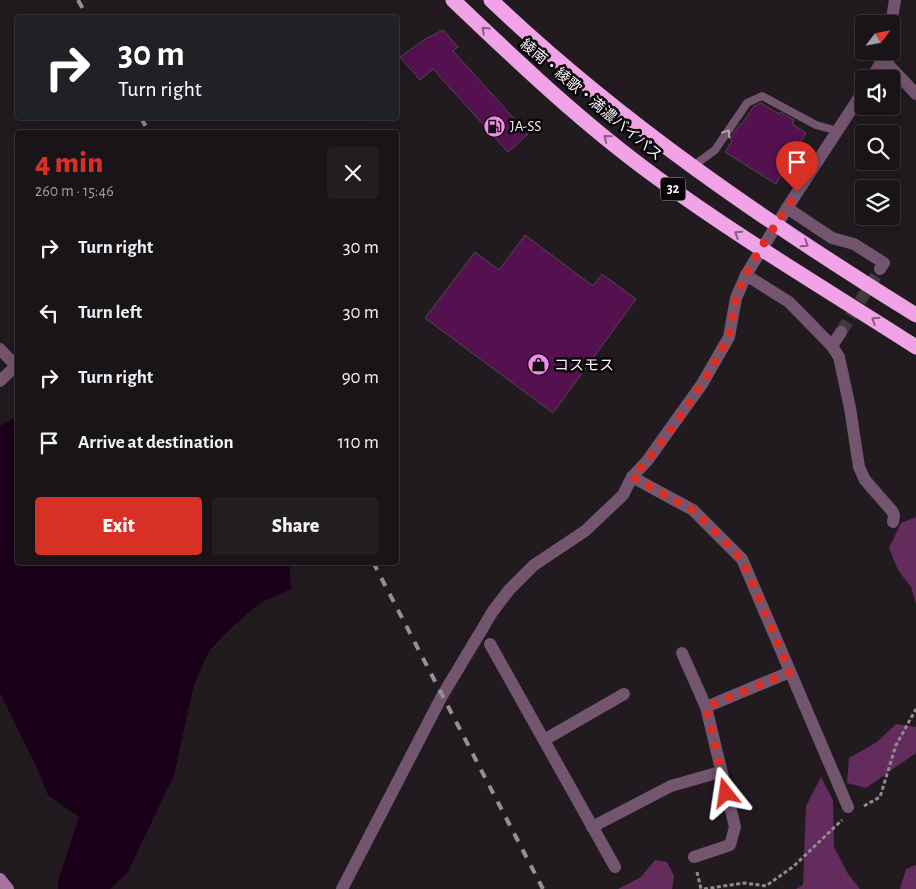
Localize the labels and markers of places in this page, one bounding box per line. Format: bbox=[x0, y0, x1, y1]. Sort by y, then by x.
fuel station icon: JA-SS bbox=[482, 114, 506, 138]
place label: JA-SS bbox=[510, 119, 541, 134]
pin bbox=[776, 141, 818, 192]
shop icon: コスモス bbox=[526, 353, 550, 377]
place label: コスモス bbox=[554, 358, 614, 373]

